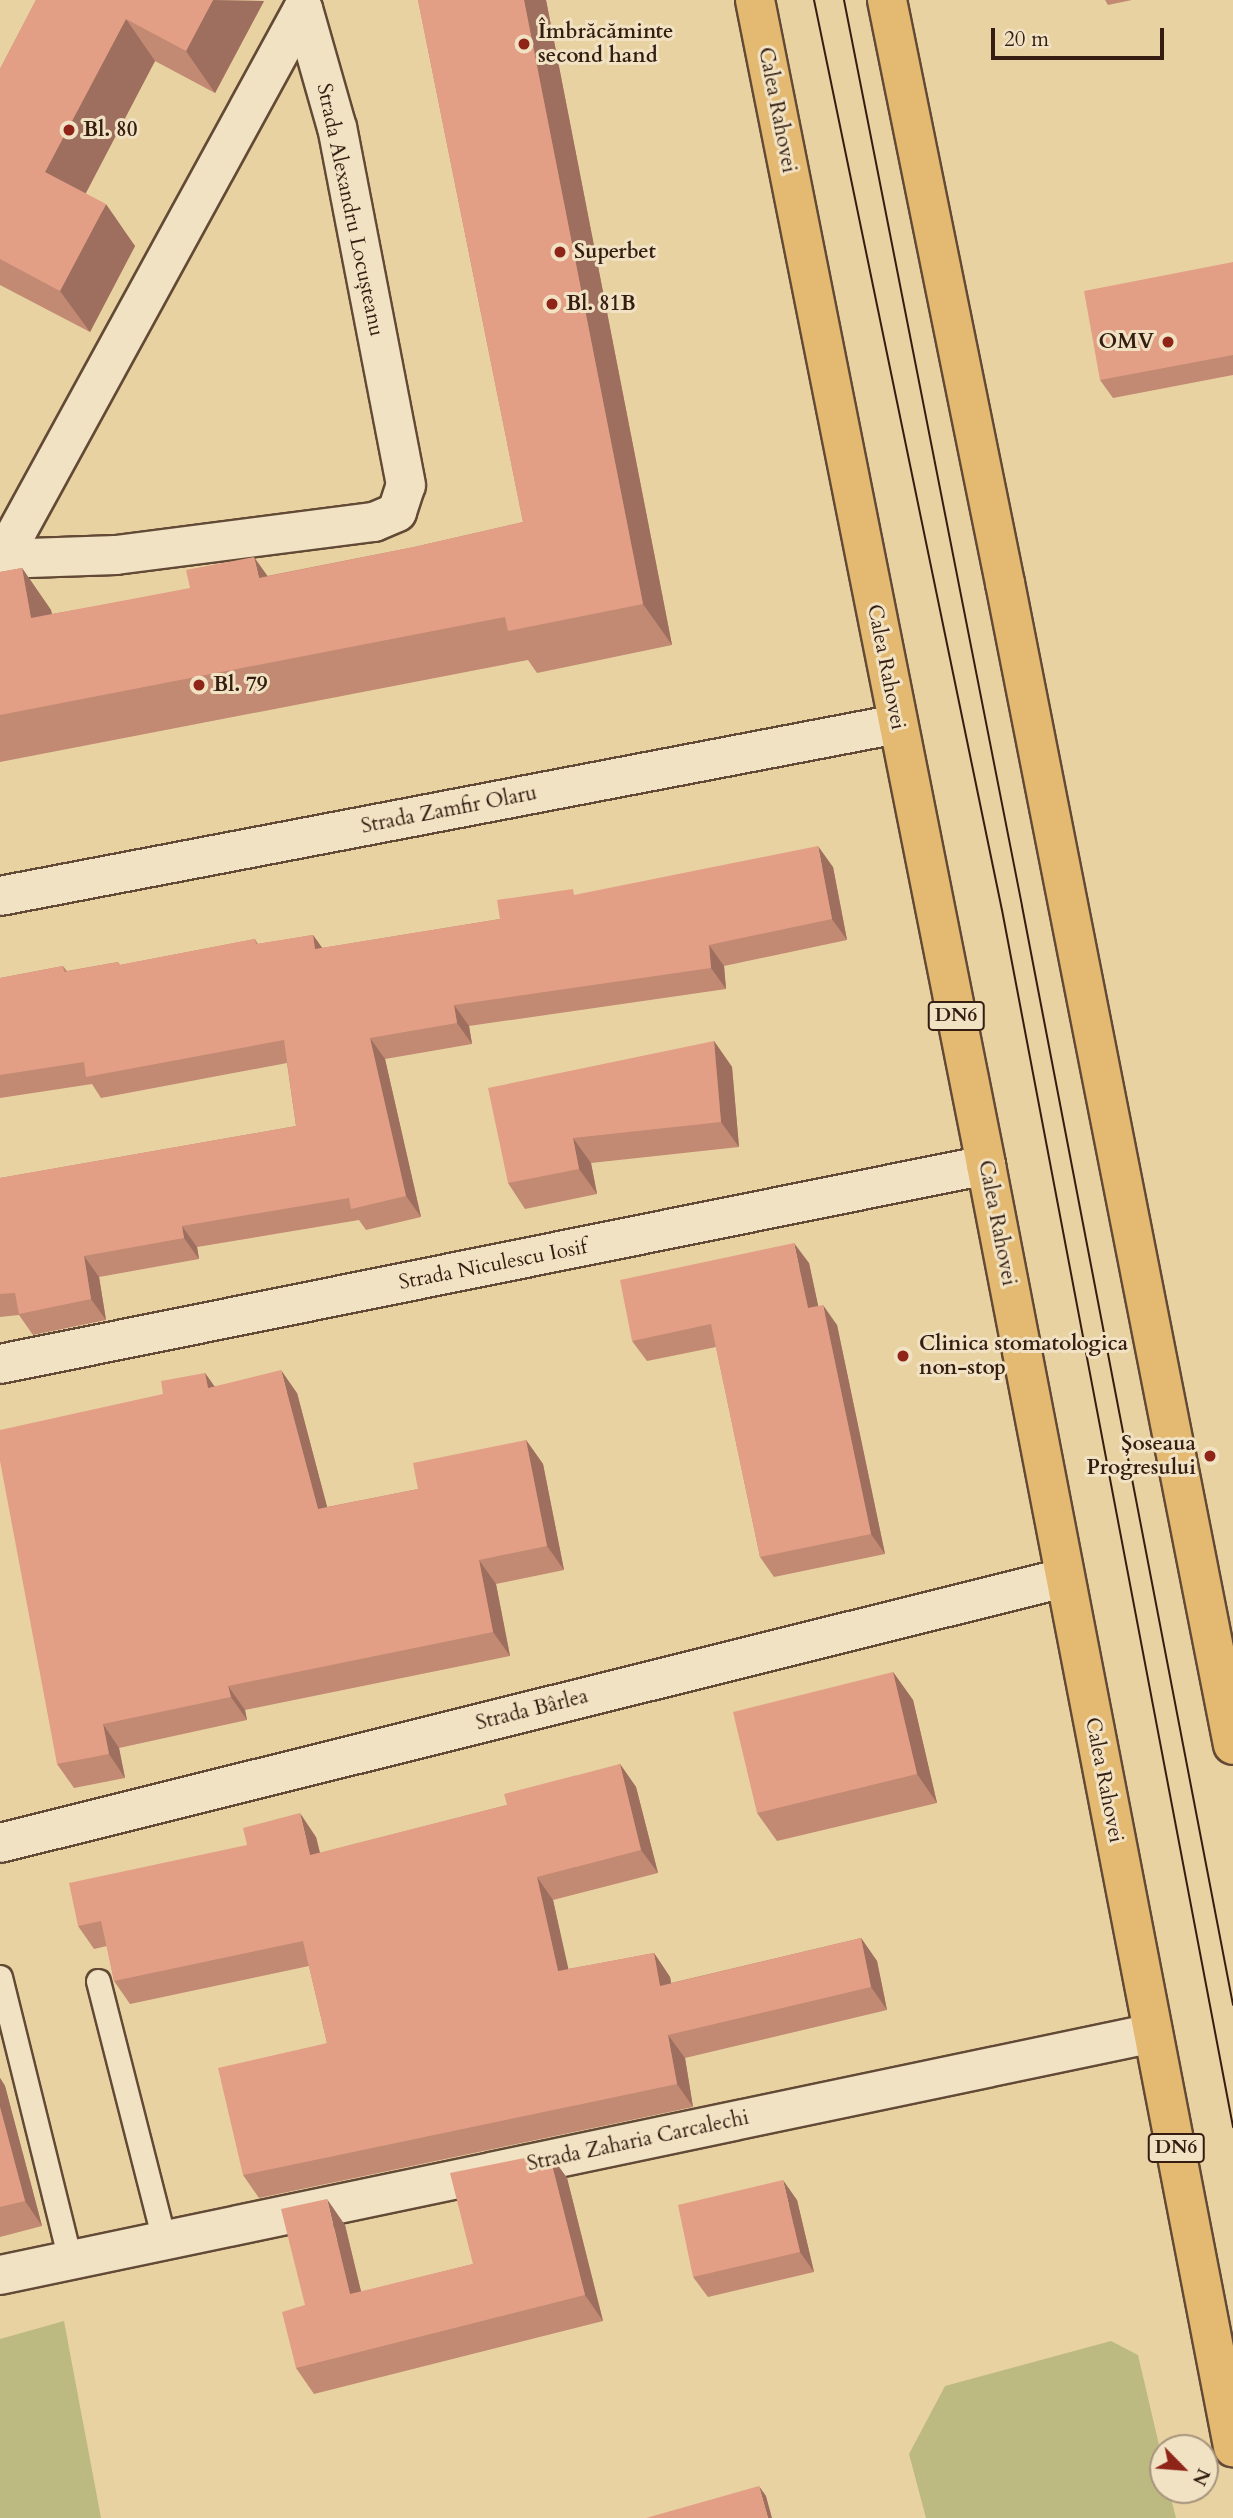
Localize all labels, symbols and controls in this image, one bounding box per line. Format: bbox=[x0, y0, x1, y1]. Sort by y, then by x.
scale bar bbox=[995, 14, 1168, 58]
place label: Îmbrăcăminte second hand bbox=[538, 19, 673, 69]
text: 20 m bbox=[1004, 25, 1049, 54]
marker: Îmbrăcăminte second hand bbox=[516, 36, 532, 52]
street label: Calea Rahovei bbox=[752, 45, 802, 175]
street label: Strada Alexandru Locușteanu bbox=[311, 81, 389, 339]
place label: Bl. 80 bbox=[83, 117, 138, 143]
marker: Bl. 80 bbox=[61, 122, 77, 138]
place label: Superbet bbox=[574, 239, 656, 265]
marker: Superbet bbox=[552, 244, 568, 260]
place label: Bl. 81B bbox=[566, 291, 636, 317]
marker: Bl. 81B bbox=[544, 296, 560, 312]
place label: OMV bbox=[1099, 329, 1154, 355]
marker: OMV bbox=[1160, 334, 1176, 350]
street label: Calea Rahovei bbox=[861, 602, 911, 732]
place label: Bl. 79 bbox=[213, 672, 268, 698]
marker: Bl. 79 bbox=[191, 677, 207, 693]
street label: Strada Zamfir Olaru bbox=[359, 781, 539, 839]
road number: DN6 bbox=[926, 1000, 986, 1032]
street label: Calea Rahovei bbox=[972, 1158, 1022, 1288]
street label: Strada Niculescu Iosif bbox=[397, 1234, 589, 1296]
place label: Clinica stomatologica non-stop bbox=[919, 1331, 1128, 1381]
marker: Clinica stomatologica non-stop bbox=[893, 1346, 913, 1366]
place label: Șoseaua Progresului bbox=[1086, 1431, 1196, 1481]
marker: Șoseaua Progresului bbox=[1202, 1448, 1218, 1464]
street label: Strada Bârlea bbox=[473, 1684, 591, 1736]
street label: Calea Rahovei bbox=[1079, 1715, 1129, 1845]
street label: Strada Zaharia Carcalechi bbox=[525, 2105, 751, 2177]
road number: DN6 bbox=[1146, 2132, 1206, 2164]
north arrow bbox=[1149, 2434, 1219, 2504]
text: N bbox=[1186, 2464, 1216, 2490]

